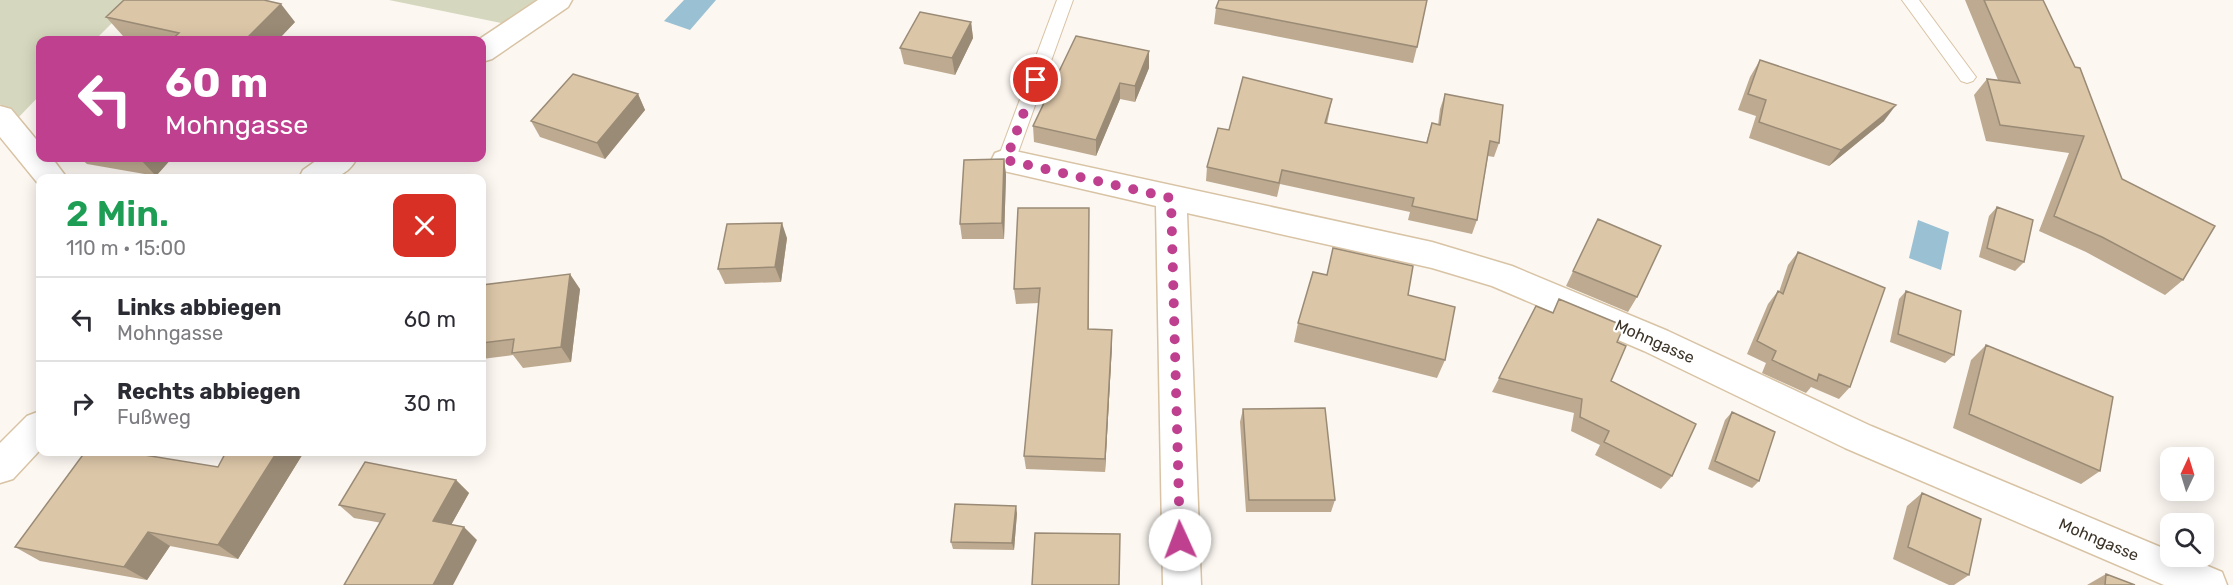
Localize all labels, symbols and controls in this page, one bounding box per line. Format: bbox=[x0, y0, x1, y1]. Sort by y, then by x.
pin bbox=[1010, 54, 1061, 105]
text: 60 m bbox=[165, 58, 268, 108]
icon: left bbox=[66, 60, 144, 138]
icon: arrive bbox=[1019, 63, 1052, 96]
text: Mohngasse bbox=[165, 109, 308, 141]
text: 2 Min. bbox=[66, 192, 169, 235]
button: close bbox=[393, 194, 456, 257]
text: 110 m · 15:00 bbox=[66, 236, 186, 260]
text: Links abbiegen bbox=[117, 294, 281, 321]
icon: left bbox=[66, 303, 99, 336]
text: 60 m bbox=[404, 306, 456, 333]
street label: Mohngasse bbox=[1612, 315, 1698, 367]
text: Mohngasse bbox=[117, 321, 223, 345]
text: Rechts abbiegen bbox=[117, 378, 301, 405]
icon: right bbox=[66, 387, 99, 420]
text: 30 m bbox=[404, 390, 456, 417]
text: Fußweg bbox=[117, 405, 191, 429]
north arrow bbox=[2160, 447, 2214, 501]
map controls bbox=[2160, 447, 2214, 567]
position arrow bbox=[1148, 508, 1212, 572]
button: search bbox=[2160, 513, 2214, 567]
street label: Mohngasse bbox=[2056, 514, 2142, 565]

